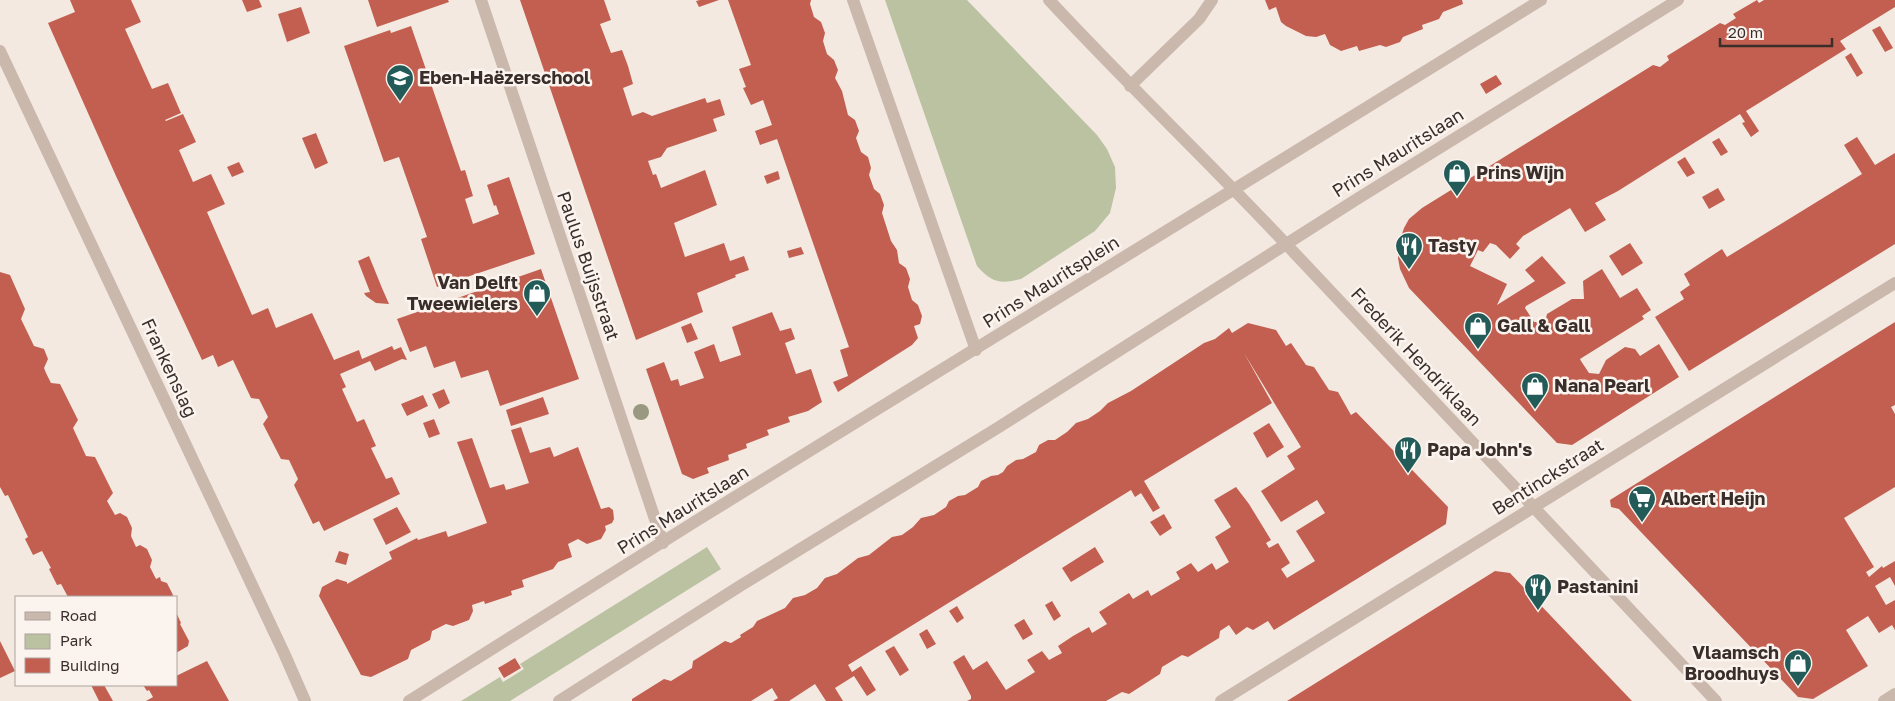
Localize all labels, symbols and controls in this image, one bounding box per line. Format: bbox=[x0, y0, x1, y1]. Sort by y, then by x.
scale bar bbox=[1720, 15, 1832, 47]
text: 20 m bbox=[1728, 23, 1763, 41]
school or university icon: Eben-Haëzerschool bbox=[385, 63, 415, 102]
place label: Eben-Haëzerschool bbox=[419, 66, 590, 88]
street label: Prins Mauritslaan bbox=[1328, 103, 1467, 202]
shop icon: Prins Wijn bbox=[1442, 158, 1472, 197]
place label: Prins Wijn bbox=[1476, 161, 1564, 183]
street label: Paulus Buijsstraat bbox=[553, 188, 625, 343]
street label: Prins Mauritsplein bbox=[978, 230, 1123, 332]
restaurant icon: Tasty bbox=[1394, 231, 1424, 270]
place label: Tasty bbox=[1428, 234, 1477, 256]
place label: Van Delft Tweewielers bbox=[407, 271, 518, 314]
shop icon: Van Delft Tweewielers bbox=[522, 278, 552, 317]
street label: Frederik Hendriklaan bbox=[1347, 282, 1487, 430]
shop icon: Gall & Gall bbox=[1463, 311, 1493, 350]
place label: Gall & Gall bbox=[1497, 314, 1590, 336]
street label: Frankenslag bbox=[137, 315, 202, 421]
shop icon: Nana Pearl bbox=[1520, 371, 1550, 410]
place label: Nana Pearl bbox=[1554, 374, 1650, 396]
street label: Bentinckstraat bbox=[1488, 433, 1607, 519]
restaurant icon: Papa John's bbox=[1393, 435, 1423, 474]
place label: Papa John's bbox=[1427, 438, 1532, 460]
street label: Prins Mauritslaan bbox=[613, 460, 752, 559]
supermarket icon: Albert Heijn bbox=[1627, 484, 1657, 523]
place label: Albert Heijn bbox=[1661, 487, 1766, 509]
restaurant icon: Pastanini bbox=[1523, 572, 1553, 611]
place label: Pastanini bbox=[1557, 575, 1639, 597]
legend bbox=[15, 596, 178, 686]
text: Road bbox=[60, 606, 97, 624]
text: Park bbox=[60, 631, 93, 649]
place label: Vlaamsch Broodhuys bbox=[1685, 641, 1779, 684]
shop icon: Vlaamsch Broodhuys bbox=[1783, 648, 1813, 687]
text: Building bbox=[60, 656, 120, 674]

